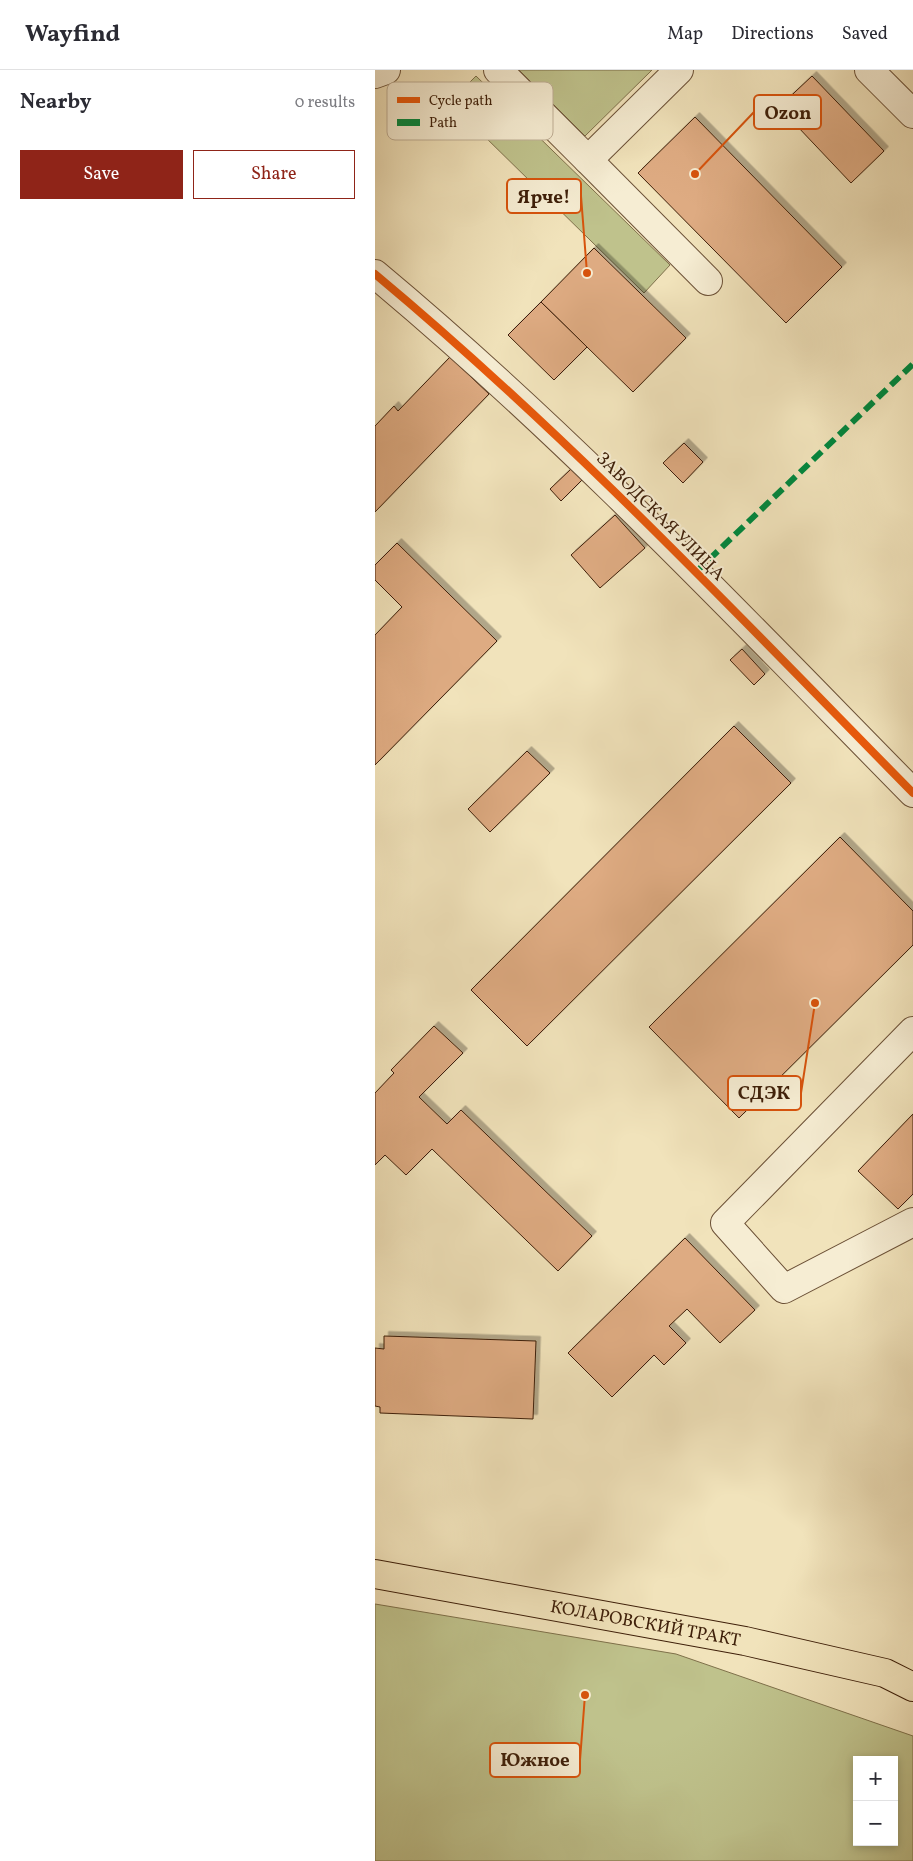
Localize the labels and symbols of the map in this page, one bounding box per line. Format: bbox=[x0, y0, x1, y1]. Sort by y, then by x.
legend bbox=[387, 82, 553, 140]
text: Cycle path bbox=[429, 92, 493, 111]
callout: Ozon bbox=[754, 95, 821, 129]
text: Ozon bbox=[764, 101, 812, 127]
text: Path bbox=[429, 114, 457, 133]
callout: Ярче! bbox=[507, 179, 581, 213]
text: Ярче! bbox=[517, 185, 571, 211]
street label: ЗАВОДСКАЯ УЛИЦА bbox=[590, 447, 730, 587]
callout: СДЭК bbox=[728, 1076, 801, 1110]
text: СДЭК bbox=[738, 1081, 790, 1107]
street label: КОЛАРОВСКИЙ ТРАКТ bbox=[548, 1595, 743, 1654]
callout: Южное bbox=[490, 1743, 580, 1777]
text: Южное bbox=[500, 1748, 570, 1774]

